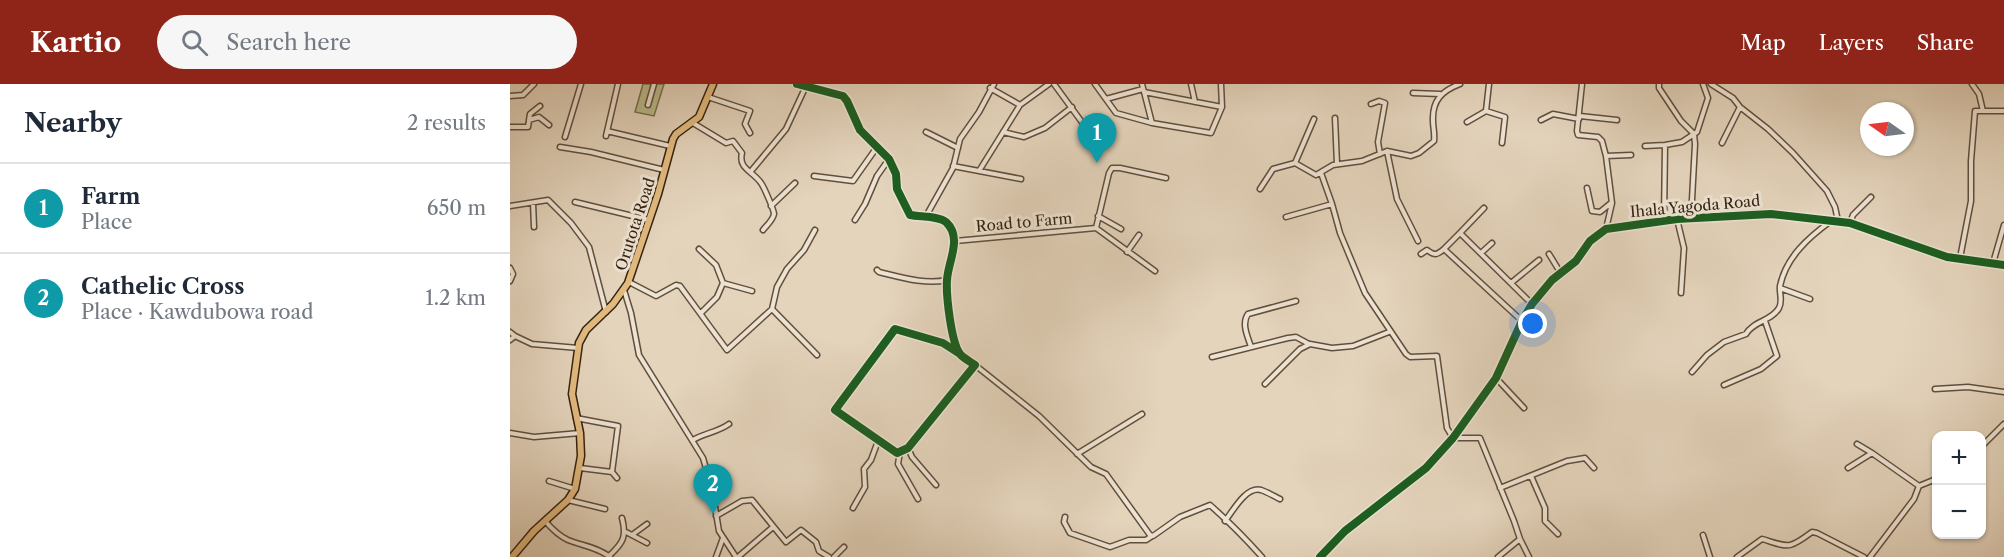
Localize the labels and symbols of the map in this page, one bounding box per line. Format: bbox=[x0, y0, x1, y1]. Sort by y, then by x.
north arrow bbox=[1860, 102, 1914, 156]
pin: 1 bbox=[1078, 113, 1116, 163]
street label: Orutota Road bbox=[611, 175, 659, 273]
street label: Ihala Yagoda Road bbox=[1629, 191, 1761, 221]
street label: Road to Farm bbox=[975, 208, 1073, 236]
your location bbox=[1518, 309, 1547, 338]
pin: 2 bbox=[694, 464, 732, 514]

